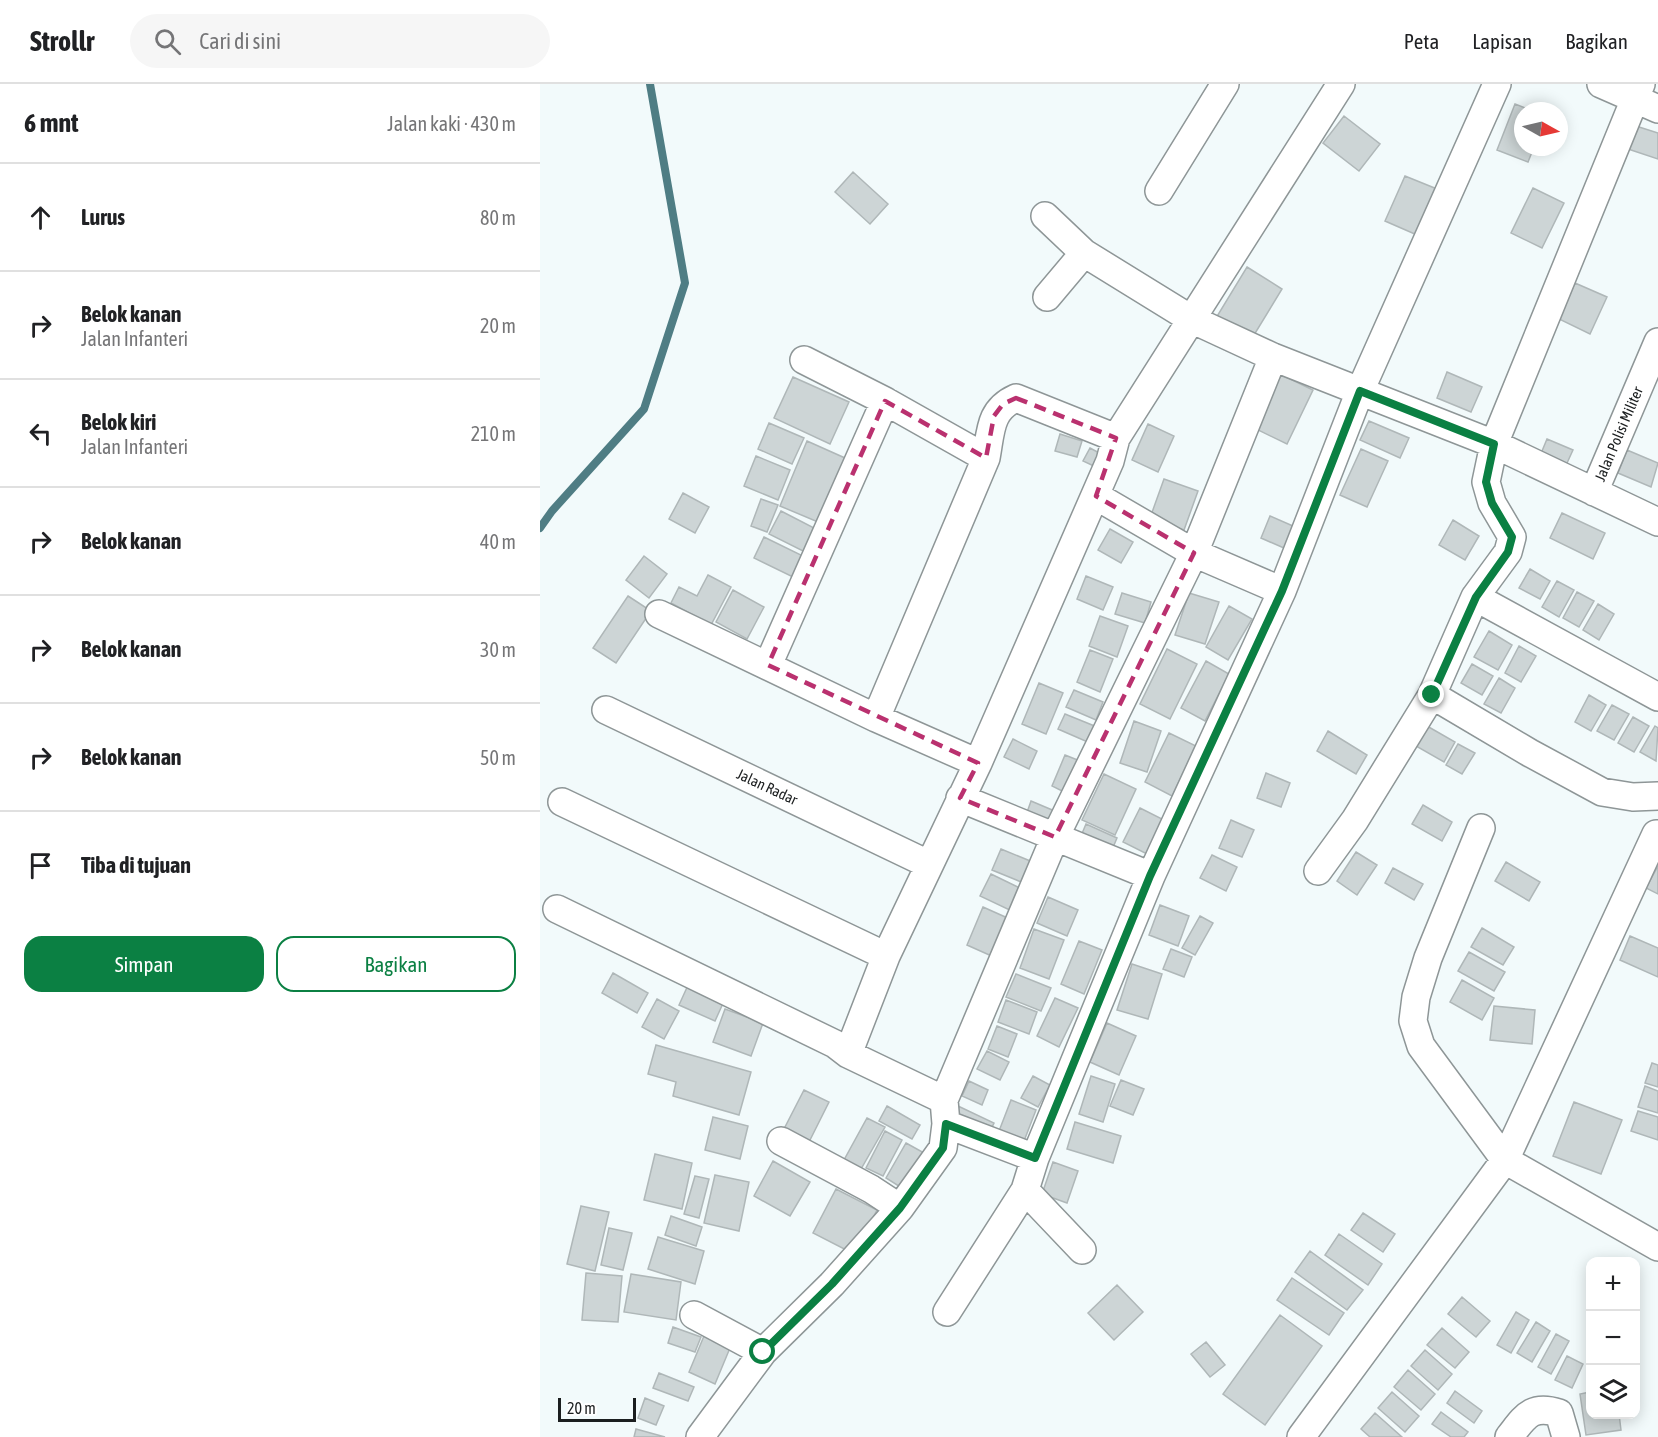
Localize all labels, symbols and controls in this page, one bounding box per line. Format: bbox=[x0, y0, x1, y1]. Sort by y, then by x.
search box bbox=[130, 14, 550, 68]
text: Strollr bbox=[30, 25, 94, 57]
icon: search bbox=[151, 25, 184, 58]
text: Cari di sini bbox=[199, 28, 281, 54]
text: Peta bbox=[1404, 29, 1439, 53]
text: Lapisan bbox=[1472, 29, 1532, 53]
text: Bagikan bbox=[1565, 29, 1628, 53]
north arrow bbox=[1514, 102, 1568, 156]
text: 6 mnt bbox=[24, 108, 79, 138]
text: Jalan kaki · 430 m bbox=[387, 112, 516, 135]
icon: ahead bbox=[24, 201, 57, 234]
text: Lurus bbox=[81, 204, 125, 230]
text: 80 m bbox=[480, 206, 516, 229]
text: Belok kanan bbox=[81, 301, 182, 327]
icon: right bbox=[24, 309, 57, 342]
text: 20 m bbox=[480, 314, 516, 337]
text: Jalan Infanteri bbox=[81, 327, 188, 350]
street label: Jalan Polisi Militer bbox=[1591, 384, 1646, 484]
text: Belok kiri bbox=[81, 409, 156, 435]
icon: left bbox=[24, 417, 57, 450]
text: 210 m bbox=[471, 422, 516, 445]
text: Jalan Infanteri bbox=[81, 435, 188, 458]
icon: right bbox=[24, 525, 57, 558]
text: Belok kanan bbox=[81, 528, 182, 554]
text: 40 m bbox=[480, 530, 516, 553]
icon: right bbox=[24, 633, 57, 666]
text: Belok kanan bbox=[81, 636, 182, 662]
text: 30 m bbox=[480, 638, 516, 661]
route end bbox=[1418, 681, 1444, 707]
icon: right bbox=[24, 741, 57, 774]
text: Belok kanan bbox=[81, 744, 182, 770]
text: 50 m bbox=[480, 746, 516, 769]
street label: Jalan Radar bbox=[734, 765, 801, 808]
icon: arrive bbox=[24, 849, 57, 882]
text: Tiba di tujuan bbox=[81, 852, 191, 878]
button: Simpan bbox=[24, 936, 264, 992]
button: Bagikan bbox=[276, 936, 516, 992]
map controls bbox=[1586, 1257, 1640, 1419]
button: + bbox=[1586, 1257, 1640, 1311]
button: − bbox=[1586, 1311, 1640, 1365]
route start bbox=[749, 1338, 775, 1364]
button: layers bbox=[1586, 1365, 1640, 1419]
scale bar bbox=[558, 1395, 636, 1422]
text: 20 m bbox=[567, 1399, 596, 1417]

